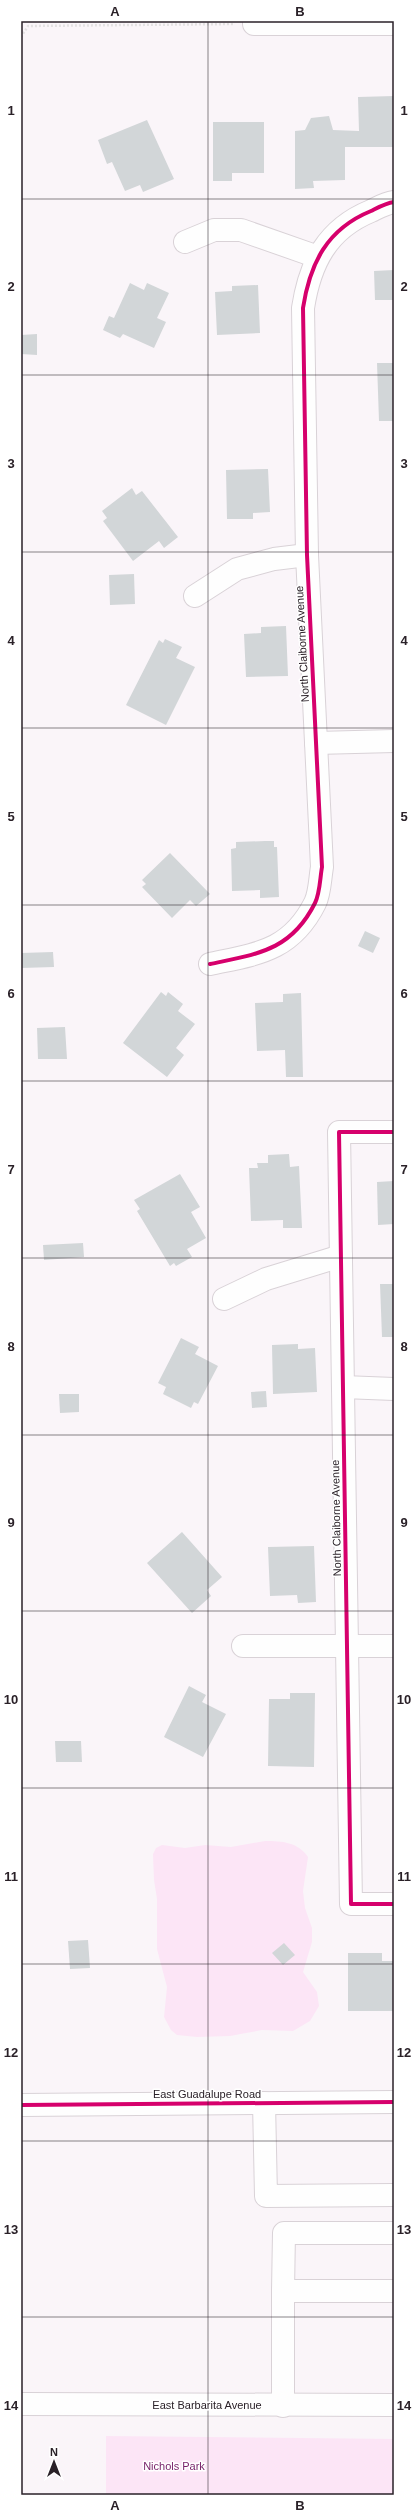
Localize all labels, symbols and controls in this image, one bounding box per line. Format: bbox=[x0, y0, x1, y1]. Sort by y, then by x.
text: A bbox=[110, 4, 120, 19]
text: B bbox=[295, 4, 305, 19]
text: 1 bbox=[7, 103, 15, 118]
text: 1 bbox=[400, 103, 408, 118]
text: 2 bbox=[7, 279, 15, 294]
text: 2 bbox=[400, 279, 408, 294]
text: 3 bbox=[7, 456, 15, 471]
text: 3 bbox=[400, 456, 408, 471]
street label: North Claiborne Avenue bbox=[293, 585, 311, 703]
text: 4 bbox=[7, 633, 15, 648]
text: 4 bbox=[400, 633, 408, 648]
text: 5 bbox=[7, 809, 15, 824]
text: 5 bbox=[400, 809, 408, 824]
text: 6 bbox=[7, 986, 15, 1001]
text: 6 bbox=[400, 986, 408, 1001]
text: 7 bbox=[7, 1162, 15, 1177]
text: 7 bbox=[400, 1162, 408, 1177]
text: 8 bbox=[7, 1339, 15, 1354]
text: 8 bbox=[400, 1339, 408, 1354]
street label: North Claiborne Avenue bbox=[329, 1460, 343, 1576]
text: 9 bbox=[7, 1515, 15, 1530]
text: 9 bbox=[400, 1515, 408, 1530]
text: 10 bbox=[4, 1692, 18, 1707]
text: 10 bbox=[397, 1692, 411, 1707]
text: 11 bbox=[4, 1869, 18, 1884]
text: 11 bbox=[397, 1869, 411, 1884]
text: 12 bbox=[4, 2045, 18, 2060]
text: 12 bbox=[397, 2045, 411, 2060]
street label: East Guadalupe Road bbox=[153, 2088, 261, 2100]
text: 13 bbox=[4, 2222, 18, 2237]
text: 13 bbox=[397, 2222, 411, 2237]
text: 14 bbox=[4, 2398, 19, 2413]
text: 14 bbox=[397, 2398, 412, 2413]
street label: East Barbarita Avenue bbox=[152, 2399, 262, 2411]
north arrow bbox=[34, 2442, 74, 2482]
text: N bbox=[50, 2446, 58, 2458]
park label: Nichols Park bbox=[143, 2460, 205, 2472]
text: A bbox=[110, 2498, 120, 2513]
text: B bbox=[295, 2498, 305, 2513]

